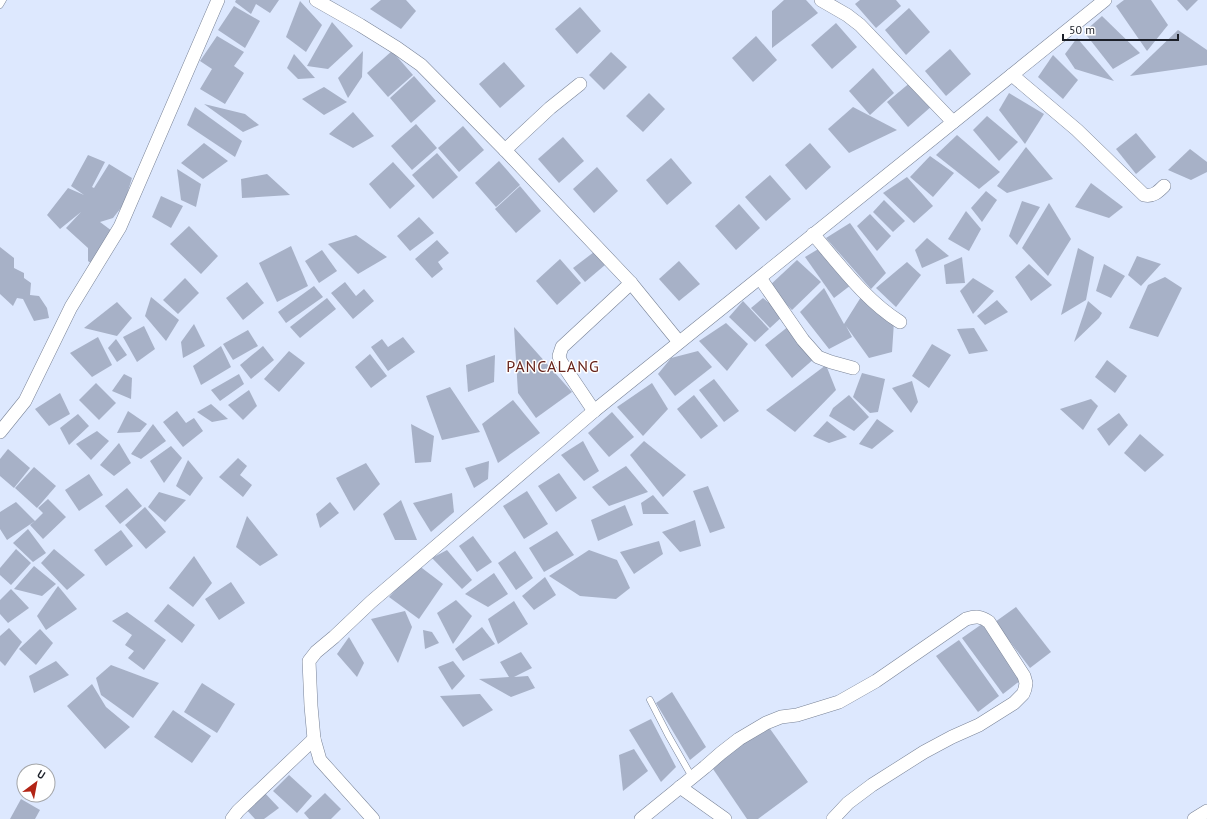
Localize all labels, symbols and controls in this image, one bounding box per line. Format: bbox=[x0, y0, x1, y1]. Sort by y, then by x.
scale bar bbox=[1063, 16, 1178, 42]
text: 50 m bbox=[1069, 22, 1095, 37]
district label: PANCALANG bbox=[506, 356, 600, 376]
north arrow bbox=[16, 763, 56, 803]
text: U bbox=[35, 767, 48, 782]

